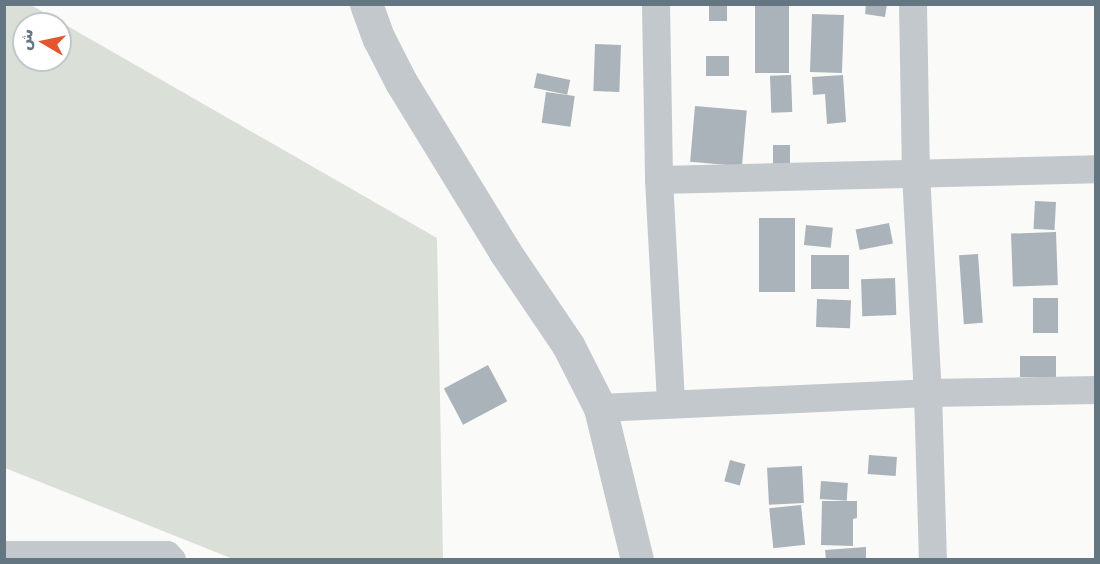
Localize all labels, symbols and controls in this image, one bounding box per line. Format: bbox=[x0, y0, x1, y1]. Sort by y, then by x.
north arrow bbox=[12, 12, 72, 72]
text: ش bbox=[15, 27, 37, 52]

